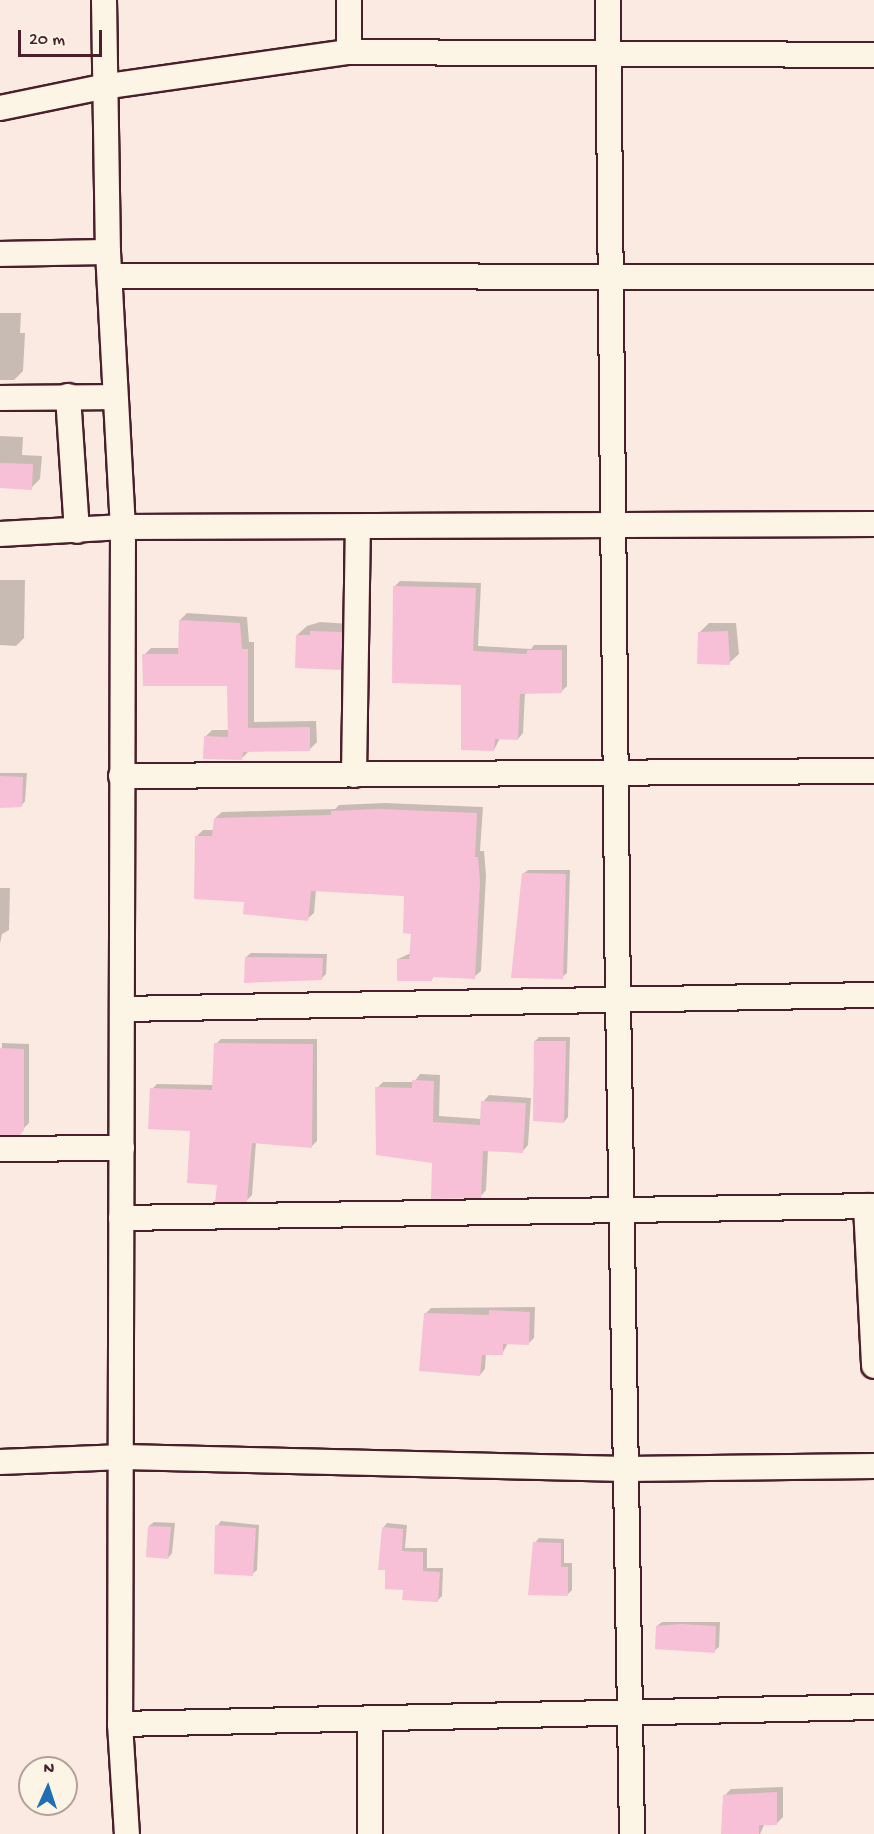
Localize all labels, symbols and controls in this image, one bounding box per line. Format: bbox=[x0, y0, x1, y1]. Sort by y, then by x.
scale bar bbox=[21, 18, 105, 56]
text: 20 m bbox=[29, 30, 65, 51]
north arrow bbox=[18, 1756, 78, 1816]
text: N bbox=[43, 1760, 55, 1779]

